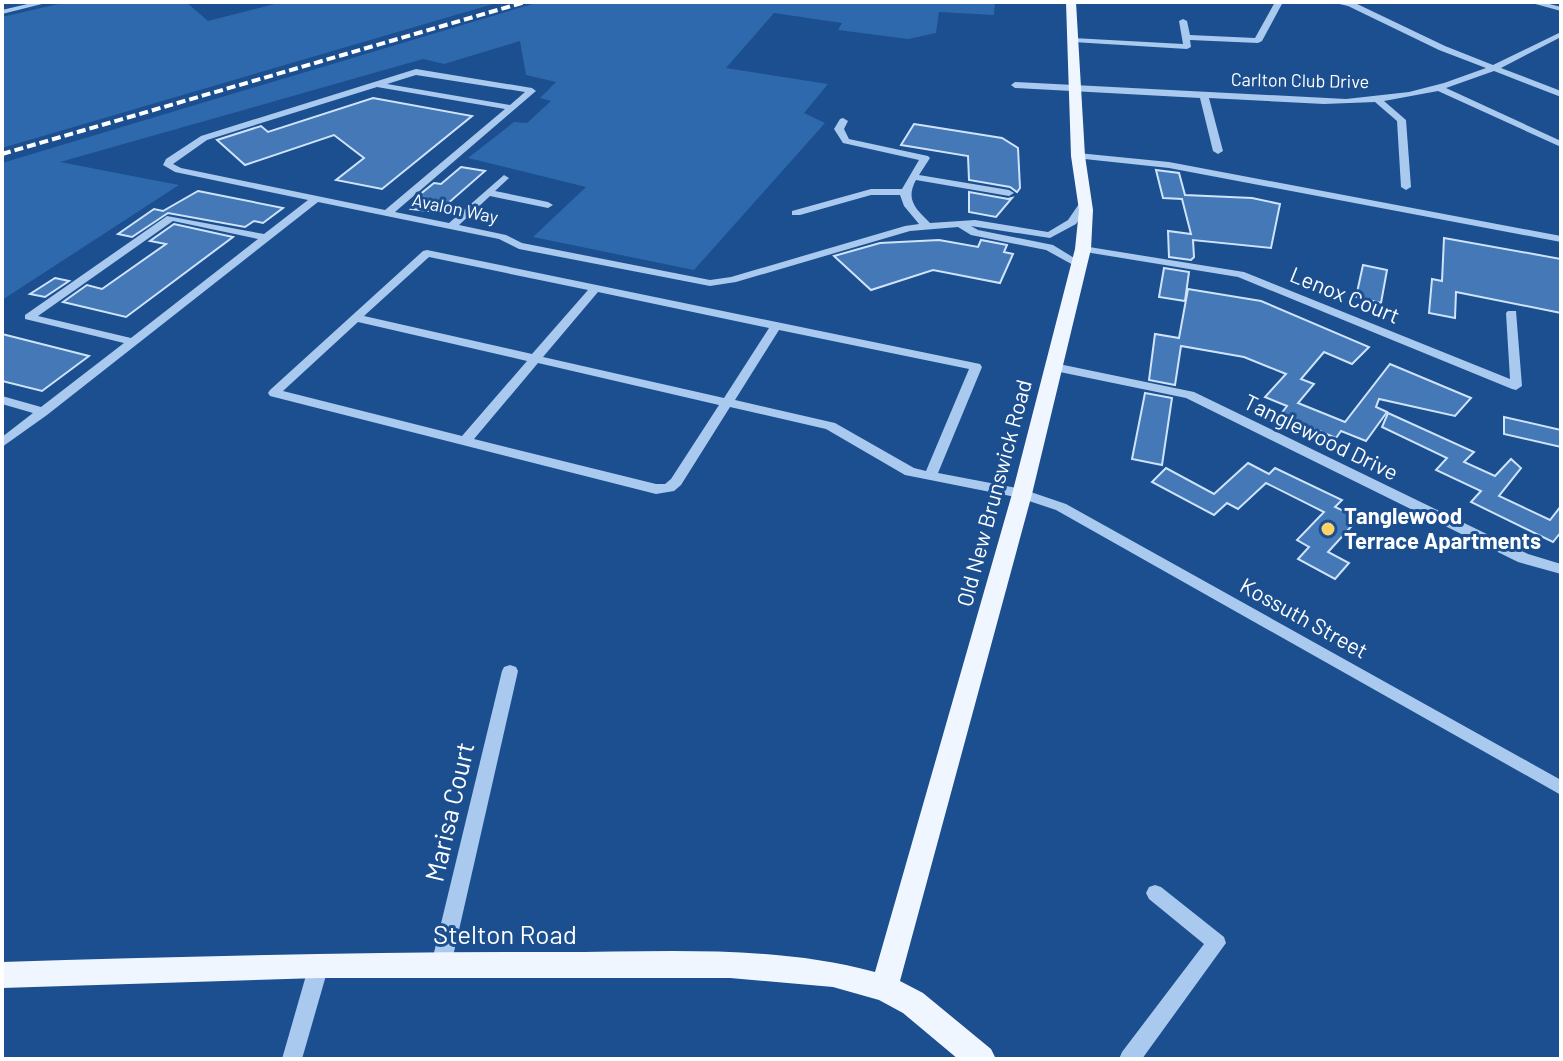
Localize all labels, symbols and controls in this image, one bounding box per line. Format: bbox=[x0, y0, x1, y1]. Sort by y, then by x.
street label: Carlton Club Drive bbox=[1231, 68, 1369, 92]
street label: Avalon Way bbox=[410, 188, 500, 228]
street label: Lenox Court bbox=[1287, 260, 1404, 328]
street label: Old New Brunswick Road bbox=[950, 376, 1036, 609]
street label: Tanglewood Drive bbox=[1240, 387, 1403, 485]
place label: Tanglewood Terrace Apartments bbox=[1344, 502, 1541, 553]
marker: Tanglewood Terrace Apartments bbox=[1319, 520, 1337, 538]
street label: Kossuth Street bbox=[1236, 571, 1373, 663]
street label: Marisa Court bbox=[417, 739, 480, 884]
street label: Stelton Road bbox=[433, 918, 577, 949]

